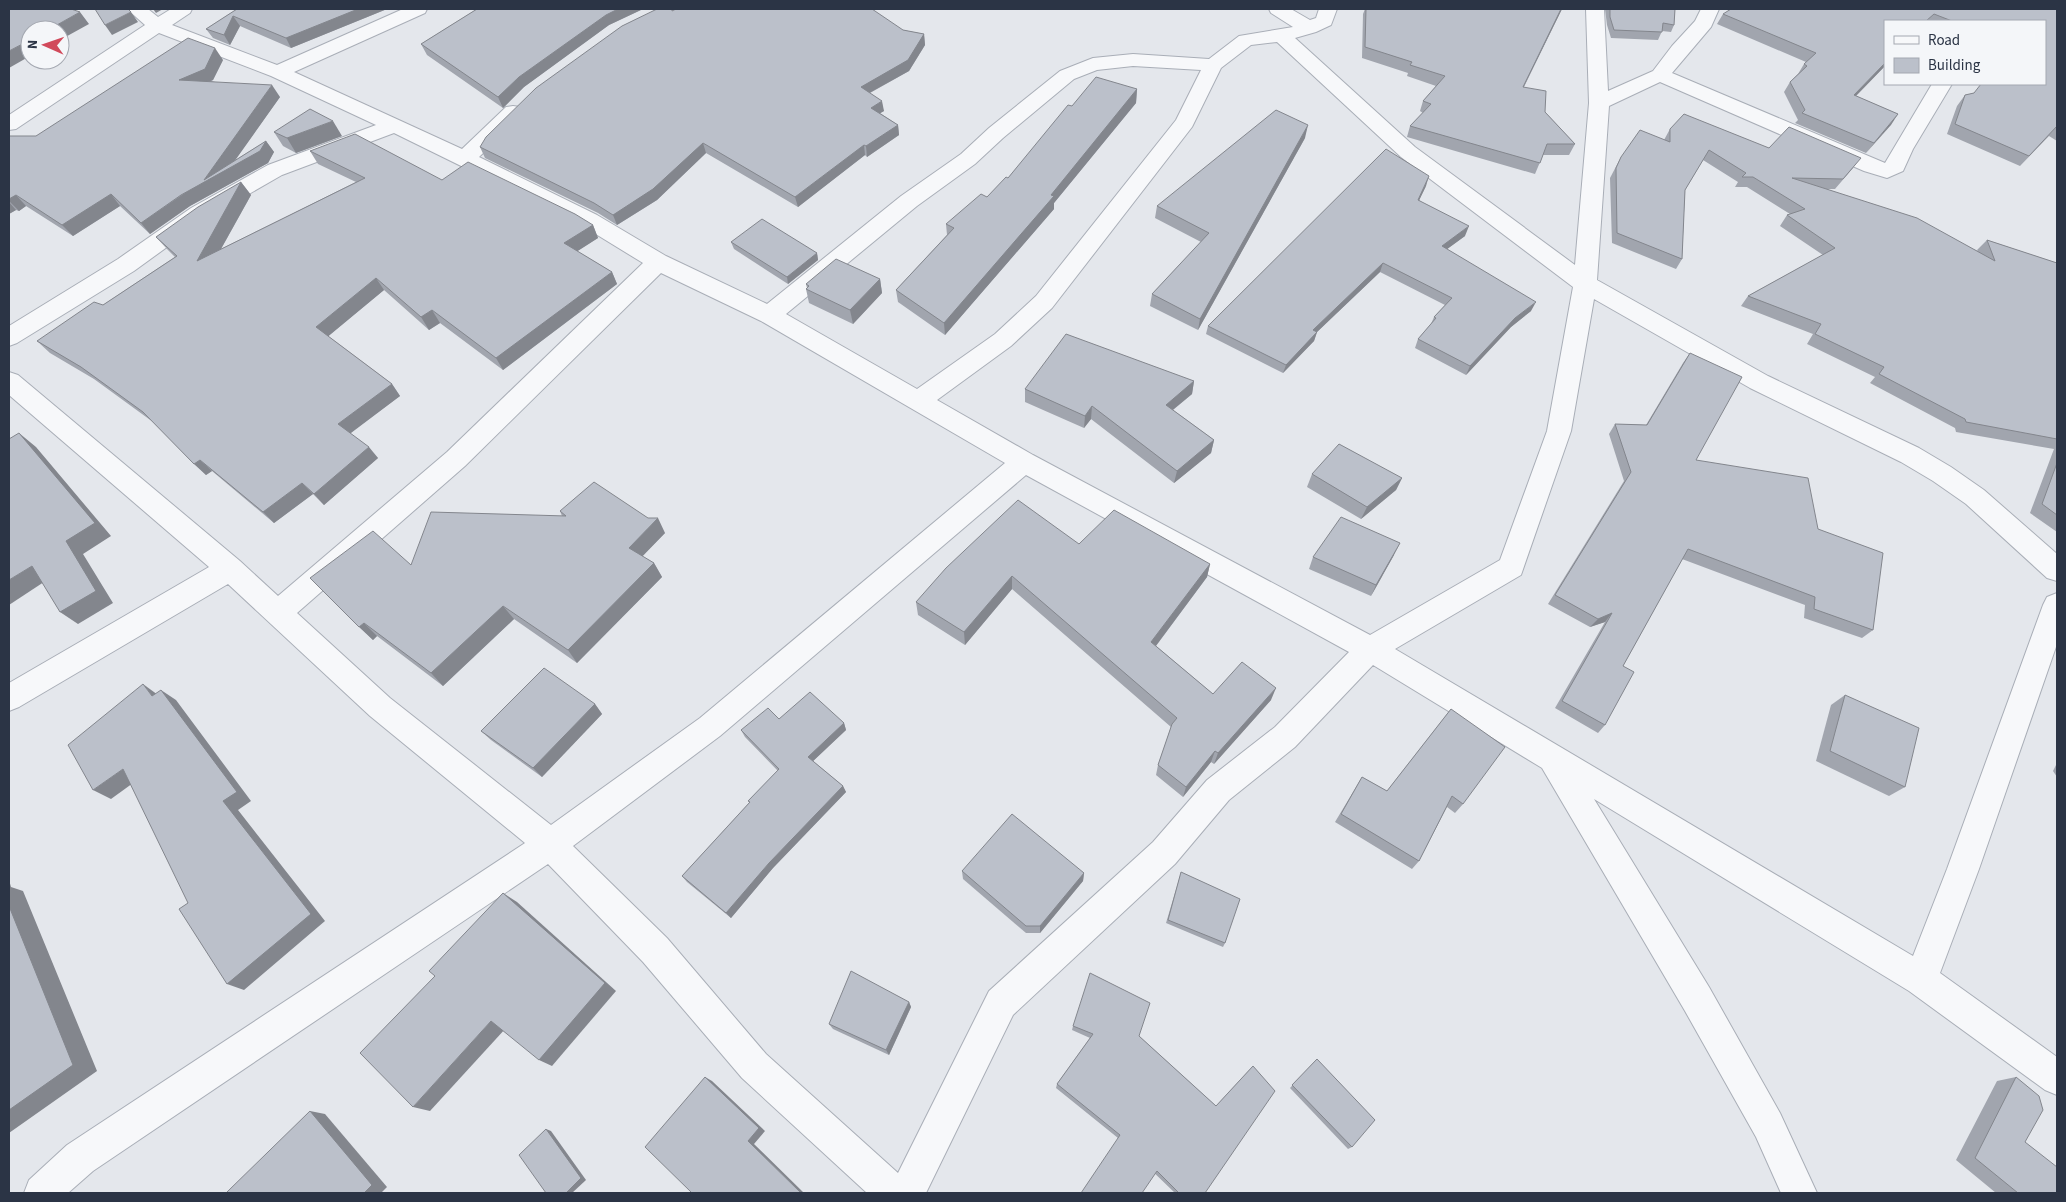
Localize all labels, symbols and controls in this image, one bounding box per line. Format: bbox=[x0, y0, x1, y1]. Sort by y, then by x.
north arrow bbox=[20, 20, 70, 70]
legend bbox=[1884, 20, 2046, 85]
text: Road bbox=[1928, 30, 1960, 51]
text: N bbox=[23, 40, 43, 50]
text: Building bbox=[1928, 55, 1981, 76]

